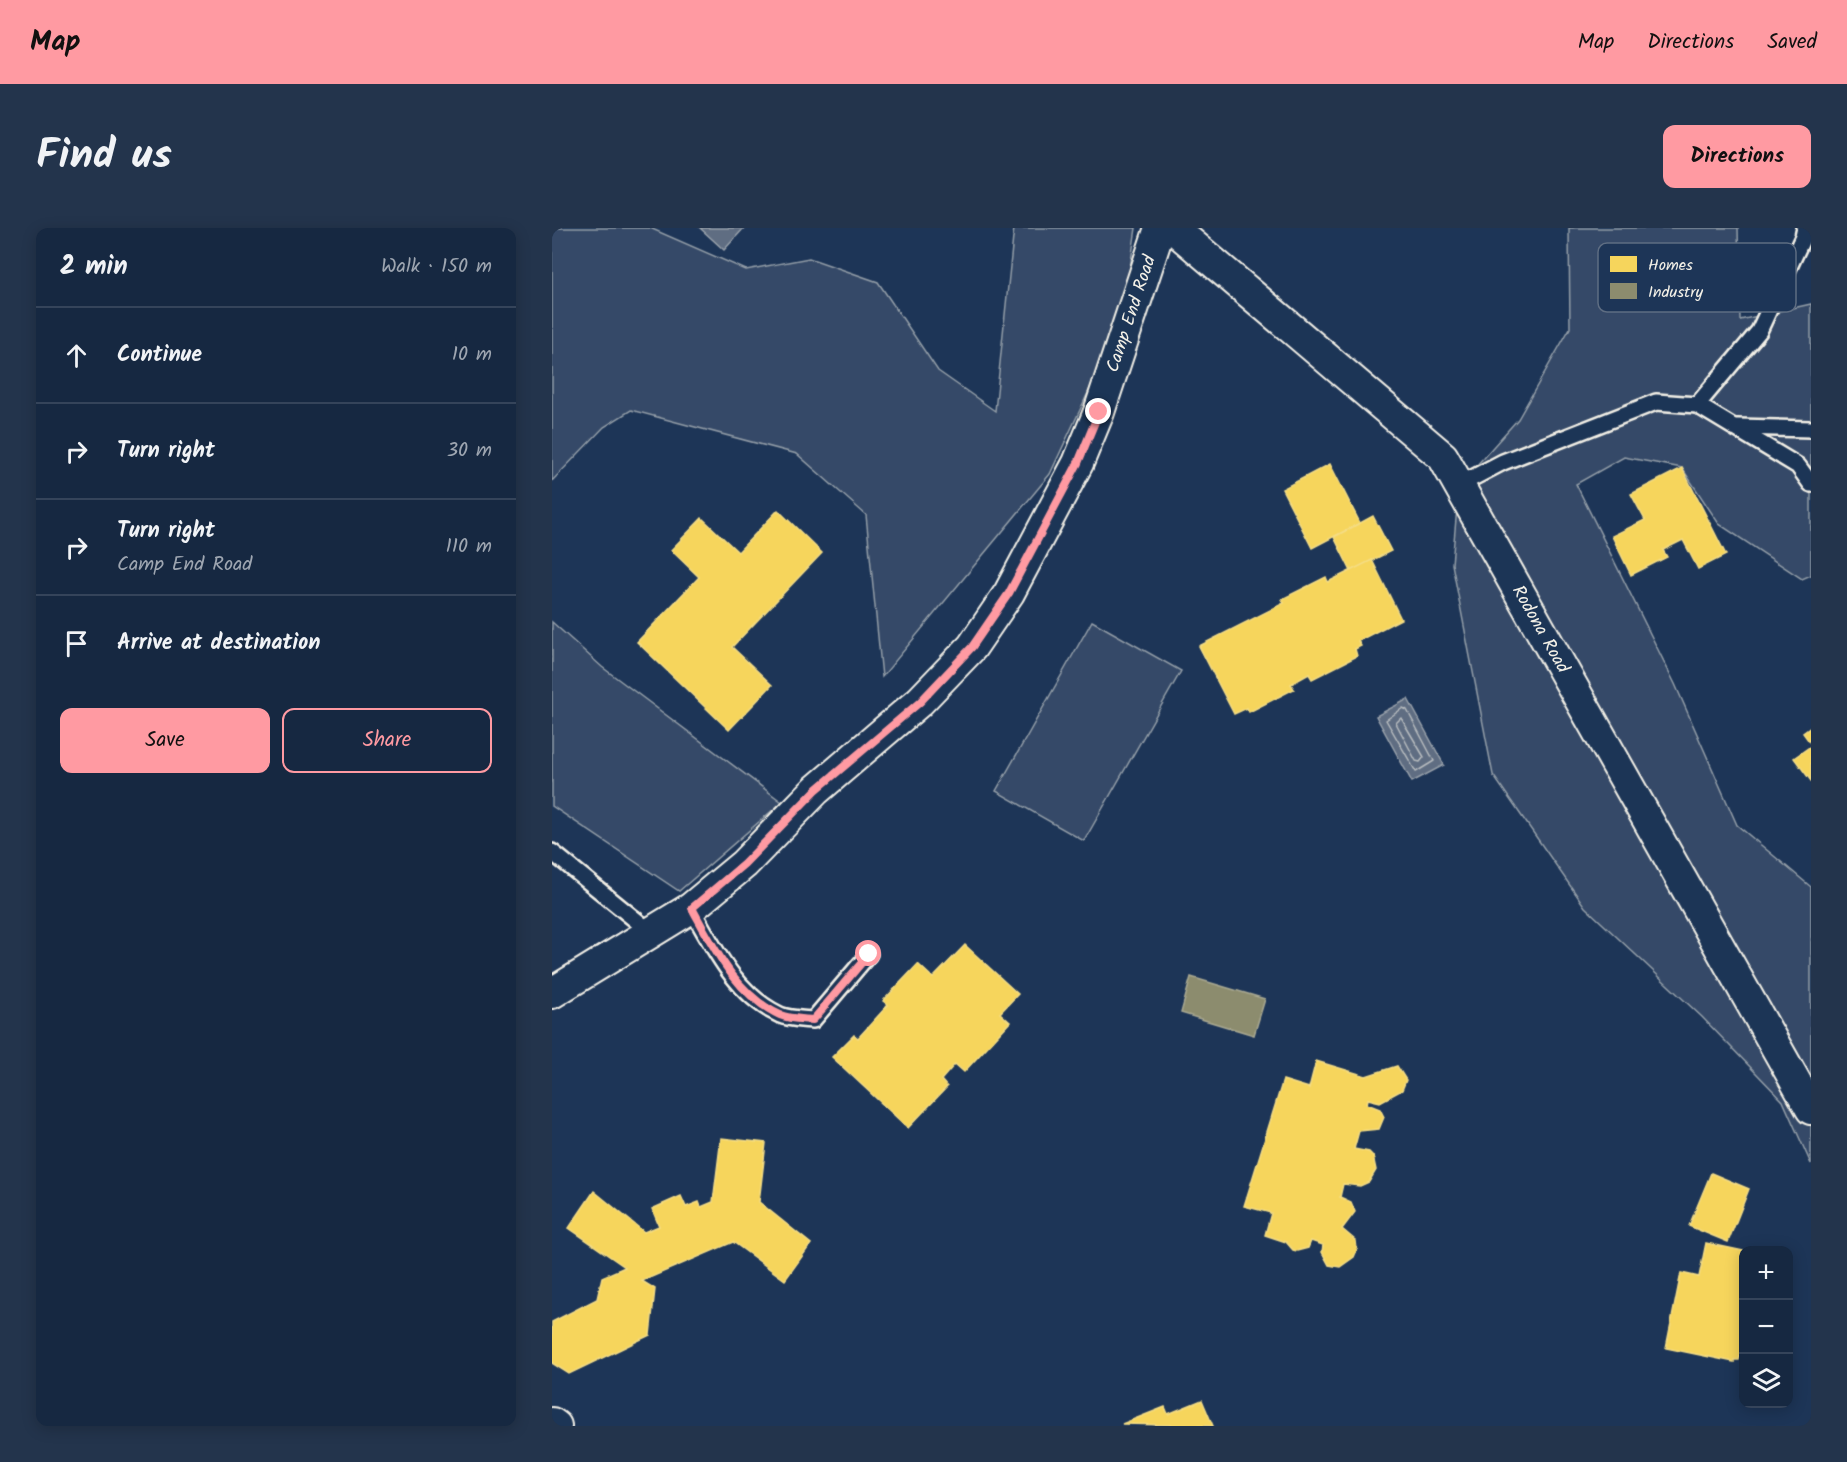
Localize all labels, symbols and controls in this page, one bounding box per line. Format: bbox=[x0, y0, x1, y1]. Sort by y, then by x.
text: Map bbox=[30, 20, 81, 65]
text: Map bbox=[1578, 26, 1614, 59]
text: Directions bbox=[1647, 26, 1734, 59]
text: Saved bbox=[1767, 26, 1817, 59]
text: Find us bbox=[36, 123, 172, 190]
button: Directions bbox=[1663, 125, 1811, 188]
legend bbox=[1598, 243, 1796, 312]
text: 2 min bbox=[60, 246, 128, 288]
text: Walk · 150 m bbox=[381, 251, 492, 283]
street label: Camp End Road bbox=[1099, 251, 1165, 376]
text: Homes bbox=[1648, 253, 1693, 278]
text: Industry bbox=[1648, 280, 1703, 305]
text: Continue bbox=[117, 338, 202, 373]
icon: ahead bbox=[60, 339, 93, 372]
text: 10 m bbox=[452, 339, 492, 371]
route end bbox=[1085, 398, 1111, 424]
text: Turn right bbox=[117, 434, 215, 469]
icon: right bbox=[60, 435, 93, 468]
text: 30 m bbox=[447, 435, 492, 467]
text: Turn right bbox=[117, 514, 215, 549]
icon: right bbox=[60, 531, 93, 564]
text: 110 m bbox=[446, 531, 492, 563]
text: Camp End Road bbox=[117, 549, 252, 581]
street label: Rodona Road bbox=[1504, 580, 1577, 680]
text: Arrive at destination bbox=[117, 626, 320, 661]
icon: arrive bbox=[60, 627, 93, 660]
button: Save bbox=[60, 708, 270, 773]
button: Share bbox=[282, 708, 492, 773]
route start bbox=[855, 940, 881, 966]
map controls bbox=[1739, 1246, 1793, 1408]
button: + bbox=[1739, 1246, 1793, 1300]
button: − bbox=[1739, 1300, 1793, 1354]
button: layers bbox=[1739, 1354, 1793, 1408]

